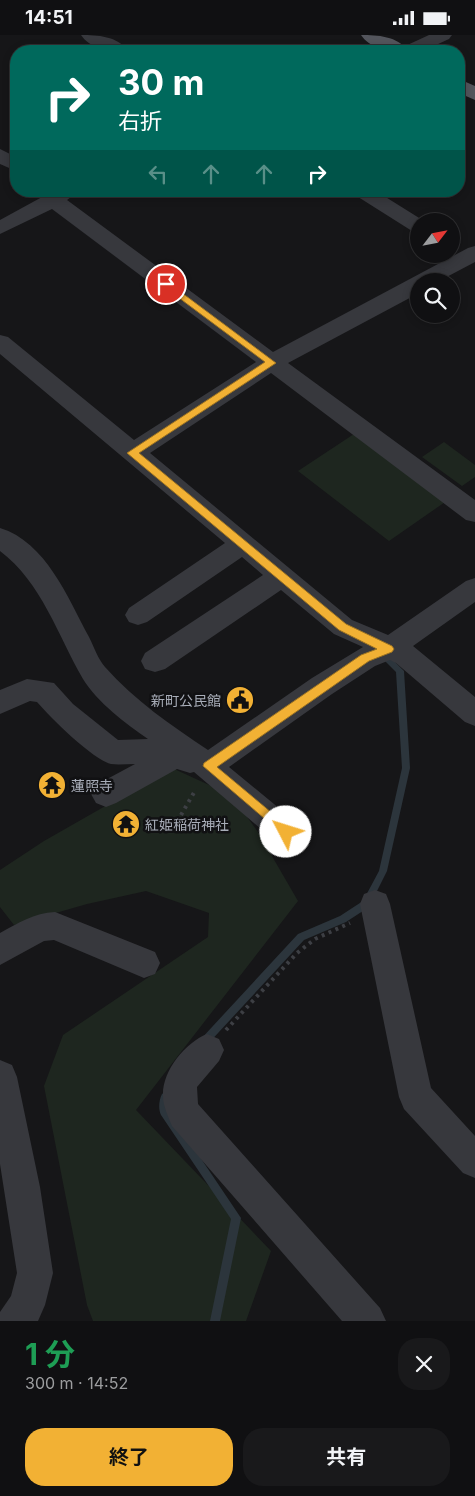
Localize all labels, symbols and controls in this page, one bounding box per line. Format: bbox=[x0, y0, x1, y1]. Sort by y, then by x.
text: 14:51 bbox=[25, 6, 73, 29]
text: 30 m bbox=[118, 61, 204, 103]
icon: right bbox=[35, 65, 100, 130]
text: 右折 bbox=[118, 108, 162, 134]
icon: left bbox=[144, 160, 172, 188]
icon: ahead bbox=[197, 160, 225, 188]
icon: ahead bbox=[250, 160, 278, 188]
icon: right bbox=[303, 160, 331, 188]
north arrow bbox=[410, 213, 460, 263]
map controls bbox=[410, 213, 460, 323]
pin bbox=[145, 263, 187, 305]
icon: arrive bbox=[152, 270, 180, 298]
button: search bbox=[410, 273, 460, 323]
public building icon: 新町公民館 bbox=[225, 685, 255, 715]
place label: 新町公民館 bbox=[151, 692, 221, 709]
temple icon: 蓮照寺 bbox=[37, 770, 67, 800]
place label: 蓮照寺 bbox=[71, 777, 113, 794]
position arrow bbox=[259, 805, 311, 857]
temple icon: 紅姫稲荷神社 bbox=[111, 809, 141, 839]
place label: 紅姫稲荷神社 bbox=[145, 816, 229, 833]
text: 1 分 bbox=[25, 1336, 75, 1372]
button: close bbox=[398, 1338, 450, 1390]
text: 300 m · 14:52 bbox=[25, 1373, 128, 1393]
button: 終了 bbox=[25, 1428, 233, 1486]
button: 共有 bbox=[243, 1428, 450, 1486]

